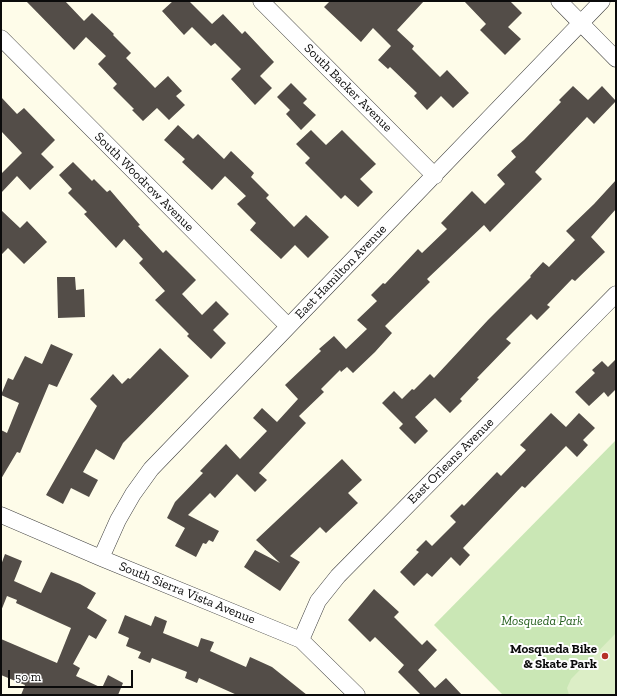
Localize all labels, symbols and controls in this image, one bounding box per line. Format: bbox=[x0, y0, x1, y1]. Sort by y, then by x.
street label: South Backer Avenue bbox=[301, 41, 395, 135]
street label: South Woodrow Avenue bbox=[91, 129, 197, 235]
street label: East Hamilton Avenue bbox=[292, 222, 390, 322]
street label: East Orleans Avenue bbox=[405, 415, 497, 507]
street label: South Sierra Vista Avenue bbox=[117, 559, 257, 627]
park label: Mosqueda Park bbox=[501, 613, 583, 629]
place label: Mosqueda Bike & Skate Park bbox=[510, 641, 597, 672]
marker: Mosqueda Bike & Skate Park bbox=[600, 651, 610, 661]
scale bar bbox=[10, 662, 135, 688]
text: 50 m bbox=[15, 670, 41, 684]

